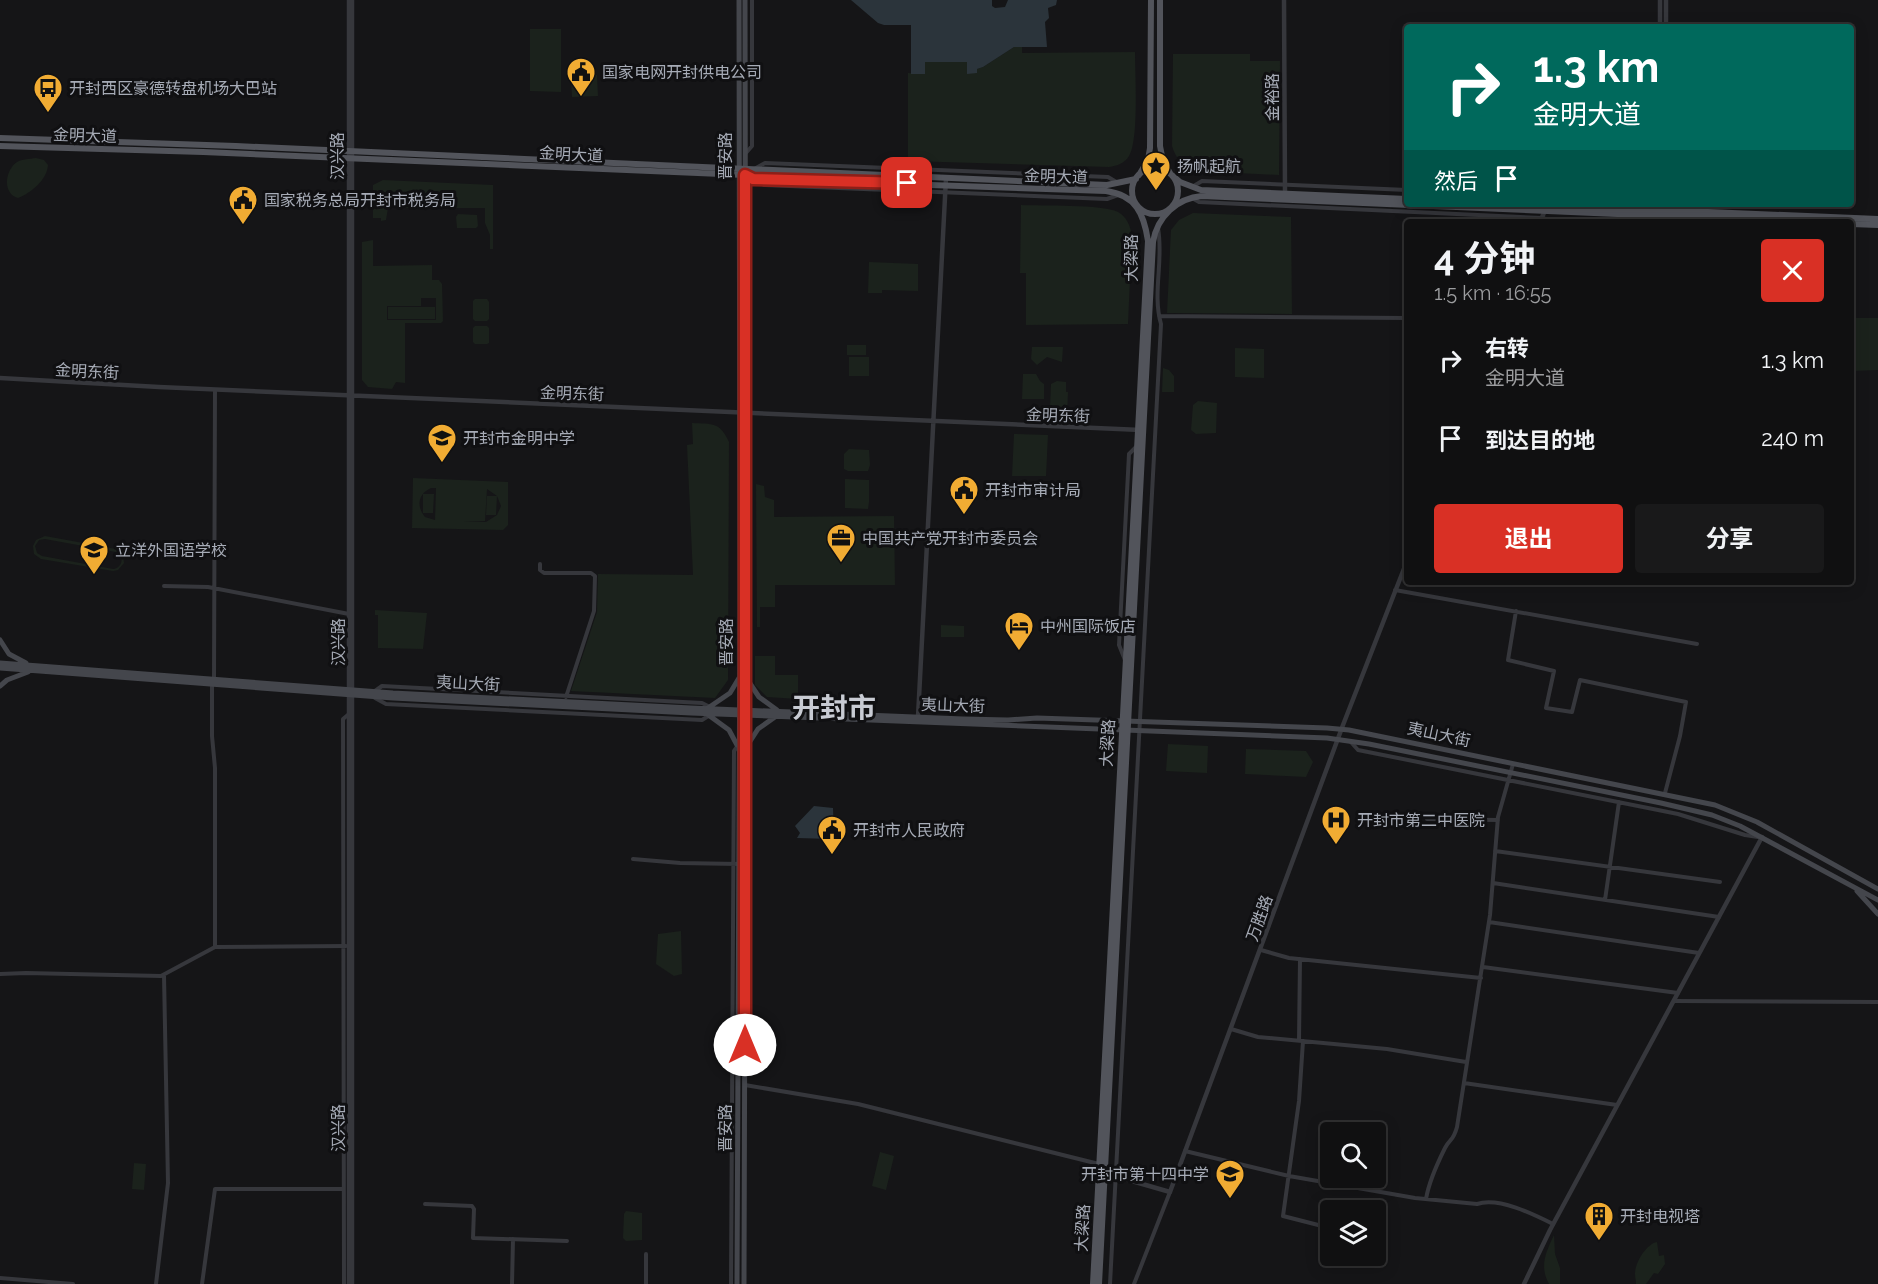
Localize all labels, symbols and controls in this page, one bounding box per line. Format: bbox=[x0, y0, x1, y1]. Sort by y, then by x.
text: 1.3 km bbox=[1533, 43, 1659, 92]
icon: right bbox=[1434, 48, 1512, 126]
public building icon: 国家电网开封供电公司 bbox=[565, 56, 597, 98]
place label: 国家电网开封供电公司 bbox=[602, 63, 762, 82]
bus stop icon: 开封西区豪德转盘机场大巴站 bbox=[32, 72, 64, 114]
street label: 金裕路 bbox=[1263, 73, 1282, 121]
place label: 开封西区豪德转盘机场大巴站 bbox=[69, 79, 277, 98]
text: 金明大道 bbox=[1533, 99, 1641, 130]
street label: 金明大道 bbox=[53, 125, 117, 146]
street label: 汉兴路 bbox=[328, 132, 347, 180]
street label: 晋安路 bbox=[716, 132, 735, 180]
street label: 金明大道 bbox=[539, 143, 603, 166]
place icon: 扬帆起航 bbox=[1140, 150, 1172, 192]
pin bbox=[881, 157, 932, 208]
place label: 扬帆起航 bbox=[1177, 157, 1241, 176]
icon: arrive bbox=[1490, 162, 1523, 195]
icon: arrive bbox=[890, 166, 923, 199]
street label: 金明大道 bbox=[1024, 166, 1088, 187]
text: 然后 bbox=[1434, 168, 1478, 194]
public building icon: 国家税务总局开封市税务局 bbox=[227, 184, 259, 226]
place label: 国家税务总局开封市税务局 bbox=[264, 191, 456, 210]
street label: 大梁路 bbox=[1122, 234, 1141, 282]
text: 4 分钟 bbox=[1434, 237, 1535, 279]
button: close bbox=[1761, 239, 1824, 302]
text: 1.5 km · 16:55 bbox=[1434, 281, 1551, 305]
text: 右转 bbox=[1485, 335, 1529, 361]
icon: right bbox=[1434, 344, 1467, 377]
text: 1.3 km bbox=[1761, 347, 1824, 373]
street label: 金明东街 bbox=[55, 360, 119, 383]
text: 金明大道 bbox=[1485, 366, 1565, 390]
street label: 金明东街 bbox=[540, 383, 604, 404]
street label: 金明东街 bbox=[1026, 405, 1090, 426]
school or university icon: 开封市金明中学 bbox=[426, 422, 458, 464]
icon: arrive bbox=[1434, 422, 1467, 455]
text: 240 m bbox=[1761, 425, 1824, 451]
text: 到达目的地 bbox=[1485, 427, 1595, 453]
place label: 开封市金明中学 bbox=[463, 429, 575, 448]
public building icon: 开封市审计局 bbox=[948, 474, 980, 516]
place label: 开封市审计局 bbox=[985, 481, 1081, 500]
button: 退出 bbox=[1434, 504, 1623, 573]
button: 分享 bbox=[1635, 504, 1824, 573]
office icon: 中国共产党开封市委员会 bbox=[825, 522, 857, 564]
place label: 中国共产党开封市委员会 bbox=[862, 529, 1038, 548]
school or university icon: 立洋外国语学校 bbox=[78, 534, 110, 576]
place label: 立洋外国语学校 bbox=[115, 541, 227, 560]
hotel icon: 中州国际饭店 bbox=[1003, 610, 1035, 652]
place label: 中州国际饭店 bbox=[1040, 617, 1136, 636]
street label: 汉兴路 bbox=[329, 618, 348, 666]
street label: 晋安路 bbox=[717, 618, 736, 666]
street label: 夷山大街 bbox=[436, 672, 500, 695]
district label: 开封市 bbox=[792, 692, 876, 725]
street label: 夷山大街 bbox=[921, 695, 985, 716]
street label: 大梁路 bbox=[1097, 719, 1118, 767]
street label: 夷山大街 bbox=[1406, 719, 1472, 750]
hospital icon: 开封市第二中医院 bbox=[1320, 804, 1352, 846]
place label: 开封市第二中医院 bbox=[1357, 811, 1485, 830]
public building icon: 开封市人民政府 bbox=[816, 814, 848, 856]
place label: 开封市人民政府 bbox=[853, 821, 965, 840]
street label: 万胜路 bbox=[1242, 892, 1277, 944]
position arrow bbox=[713, 1013, 777, 1077]
street label: 汉兴路 bbox=[329, 1104, 348, 1152]
street label: 晋安路 bbox=[716, 1104, 735, 1152]
map controls bbox=[1320, 1122, 1386, 1266]
button: search bbox=[1320, 1122, 1386, 1188]
school or university icon: 开封市第十四中学 bbox=[1214, 1158, 1246, 1200]
place label: 开封市第十四中学 bbox=[1081, 1165, 1209, 1184]
button: layers bbox=[1320, 1200, 1386, 1266]
building icon: 开封电视塔 bbox=[1583, 1200, 1615, 1242]
street label: 大梁路 bbox=[1072, 1204, 1093, 1252]
place label: 开封电视塔 bbox=[1620, 1207, 1700, 1226]

